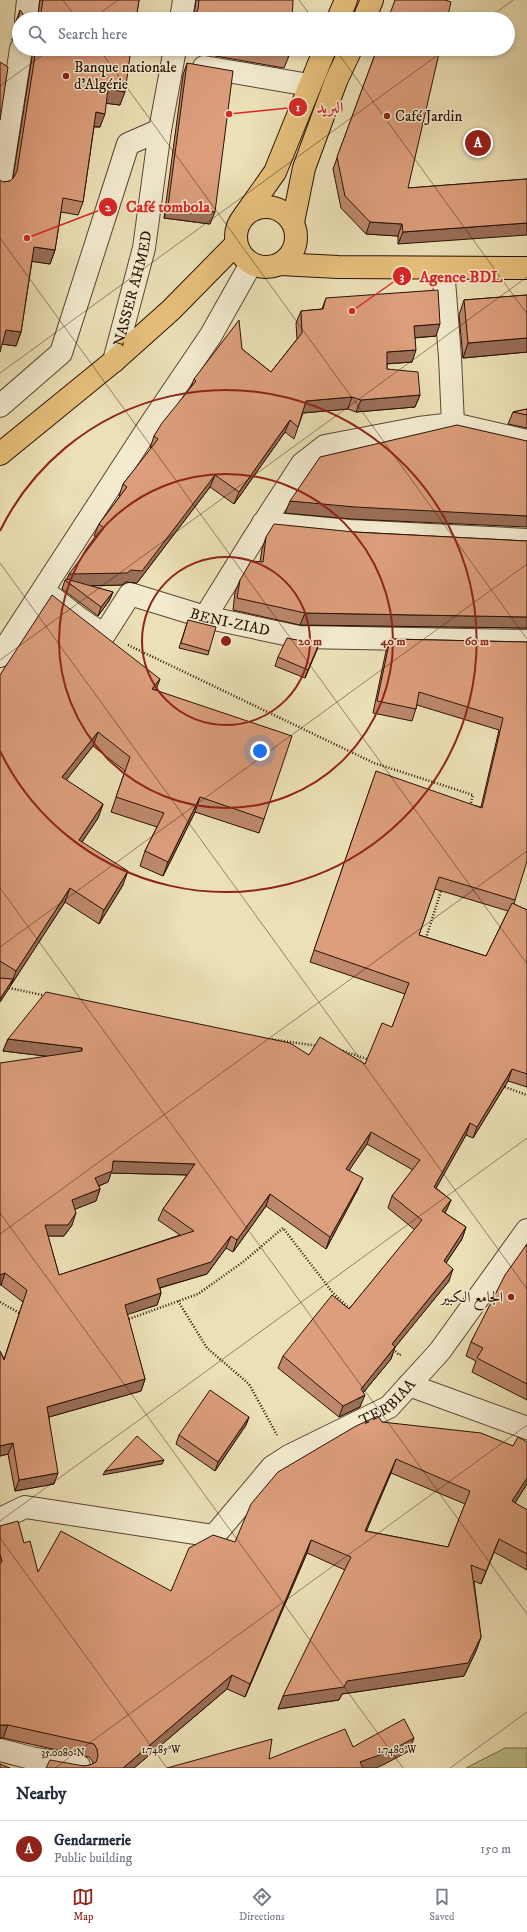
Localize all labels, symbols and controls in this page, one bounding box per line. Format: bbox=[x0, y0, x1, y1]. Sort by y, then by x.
search box bbox=[12, 12, 515, 56]
icon: search bbox=[26, 23, 48, 45]
text: Search here bbox=[58, 25, 127, 44]
place label: Banque nationale d'Algérie bbox=[74, 58, 177, 94]
marker: Banque nationale d'Algérie bbox=[61, 71, 71, 81]
callout: البريد bbox=[288, 93, 351, 121]
text: البريد bbox=[317, 98, 343, 118]
text: 1 bbox=[296, 100, 301, 115]
place label: Café Jardin bbox=[395, 107, 462, 126]
marker: Café Jardin bbox=[382, 111, 392, 121]
pin: A bbox=[465, 128, 491, 158]
callout: Café tombola bbox=[98, 193, 218, 221]
text: Café tombola bbox=[126, 197, 211, 217]
text: 2 bbox=[105, 200, 112, 215]
street label: NASSER AHMED bbox=[109, 229, 156, 348]
callout: Agence BDL bbox=[392, 262, 511, 290]
text: Agence BDL bbox=[418, 267, 503, 287]
text: 3 bbox=[400, 269, 405, 284]
street label: BENI-ZIAD bbox=[188, 603, 272, 640]
centre of rings bbox=[219, 634, 233, 648]
text: 20 m bbox=[298, 634, 322, 649]
text: 40 m bbox=[380, 634, 405, 649]
text: 60 m bbox=[465, 634, 489, 649]
your location bbox=[250, 741, 270, 761]
place label: الجامع الكبير bbox=[439, 1288, 503, 1311]
marker: الجامع الكبير bbox=[506, 1292, 516, 1302]
street label: TERBIAA bbox=[356, 1375, 420, 1430]
text: 1.7485°W bbox=[142, 1744, 181, 1756]
text: 1.7480°W bbox=[377, 1744, 417, 1756]
text: 35.0080°N bbox=[41, 1747, 85, 1759]
text: Nearby bbox=[16, 1783, 66, 1805]
text: Gendarmerie bbox=[54, 1831, 131, 1850]
text: A bbox=[25, 1841, 33, 1857]
text: 150 m bbox=[480, 1841, 511, 1857]
text: Public building bbox=[54, 1850, 132, 1866]
tab: Map bbox=[72, 1886, 94, 1924]
tab: Directions bbox=[239, 1886, 285, 1924]
tab: Saved bbox=[429, 1886, 455, 1924]

